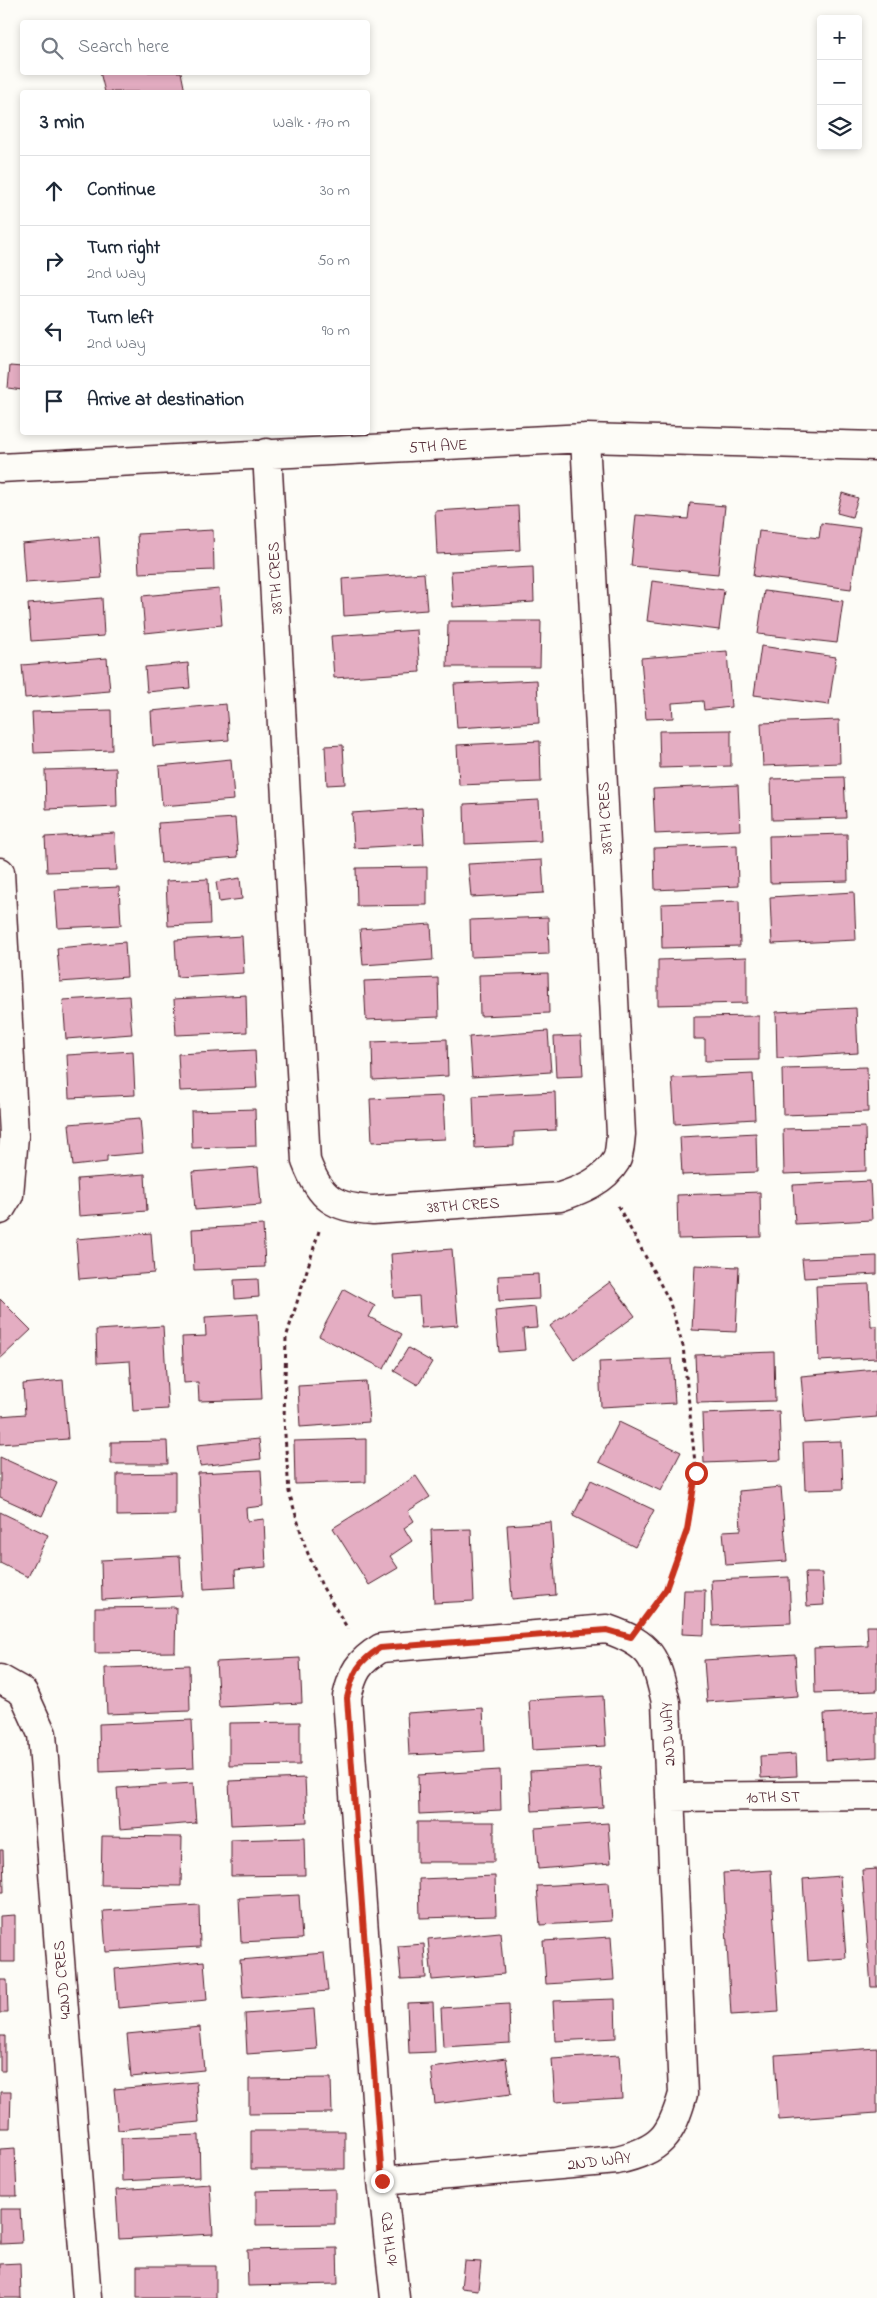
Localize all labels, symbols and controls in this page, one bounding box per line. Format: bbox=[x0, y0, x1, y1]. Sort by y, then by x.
map controls bbox=[817, 15, 862, 150]
button: + bbox=[817, 15, 862, 60]
search box bbox=[20, 20, 370, 75]
icon: search bbox=[38, 34, 66, 62]
text: Search here bbox=[78, 34, 169, 61]
button: − bbox=[817, 60, 862, 105]
button: layers bbox=[817, 105, 862, 150]
text: 3 min bbox=[40, 108, 84, 138]
text: Walk · 170 m bbox=[273, 111, 350, 135]
icon: ahead bbox=[40, 177, 68, 205]
text: Continue bbox=[87, 177, 155, 204]
text: 30 m bbox=[320, 179, 350, 203]
text: Turn right bbox=[87, 235, 160, 262]
icon: right bbox=[40, 247, 68, 275]
text: 50 m bbox=[318, 249, 350, 273]
text: 2nd Way bbox=[87, 262, 146, 286]
text: Turn left bbox=[87, 305, 154, 332]
icon: left bbox=[40, 317, 68, 345]
text: 90 m bbox=[322, 319, 350, 343]
text: 2nd Way bbox=[87, 332, 146, 356]
icon: arrive bbox=[40, 387, 68, 415]
text: Arrive at destination bbox=[87, 387, 244, 414]
street label: 5TH AVE bbox=[408, 433, 468, 461]
street label: 38TH CRES bbox=[262, 541, 290, 615]
street label: 38TH CRES bbox=[592, 781, 620, 855]
street label: 38TH CRES bbox=[426, 1191, 500, 1221]
route start bbox=[685, 1462, 708, 1485]
street label: 2ND WAY bbox=[655, 1701, 683, 1767]
street label: 10TH ST bbox=[746, 1786, 800, 1810]
street label: 42ND CRES bbox=[48, 1940, 78, 2020]
street label: 2ND WAY bbox=[566, 2146, 633, 2178]
route end bbox=[371, 2170, 394, 2193]
street label: 10TH RD bbox=[375, 2210, 405, 2267]

